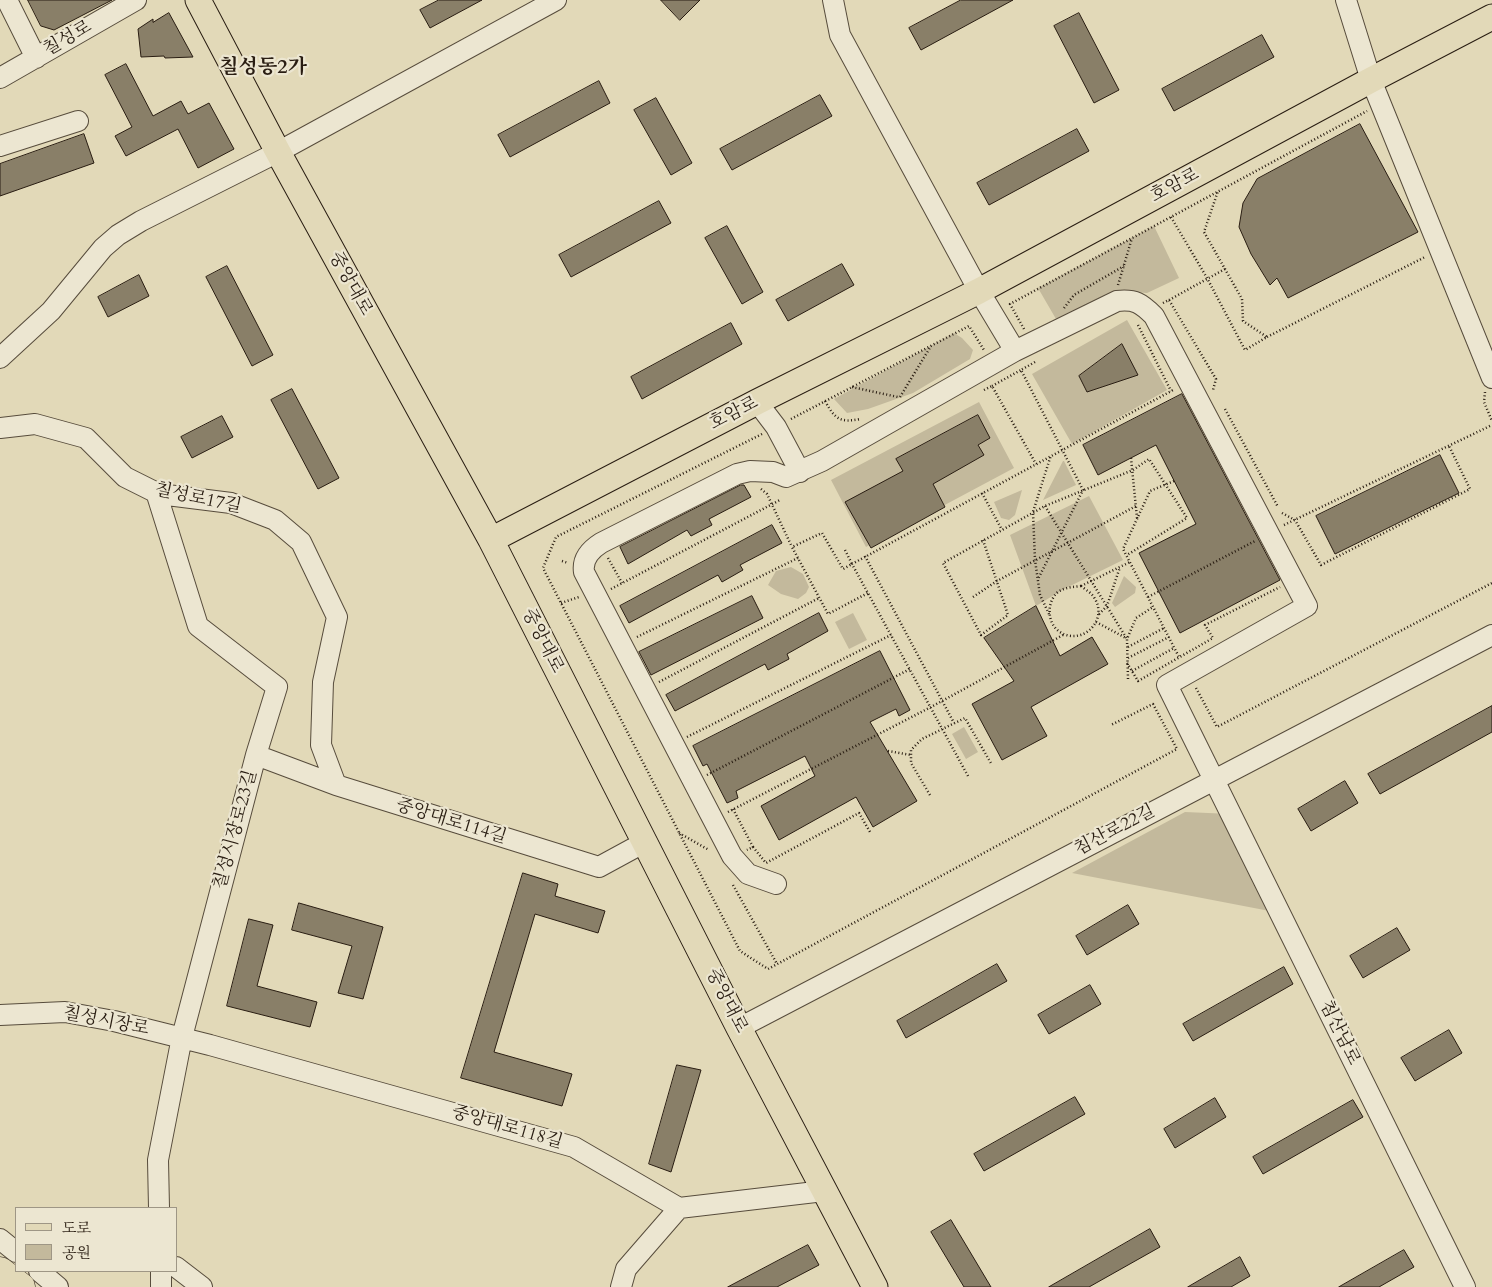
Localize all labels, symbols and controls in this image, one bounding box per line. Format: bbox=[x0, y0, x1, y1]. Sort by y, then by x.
street label: 칠성로 bbox=[40, 17, 96, 61]
district label: 칠성동2가 bbox=[219, 56, 307, 80]
street label: 호암로 bbox=[1147, 164, 1203, 208]
street label: 중앙대로 bbox=[324, 248, 376, 320]
street label: 호암로 bbox=[706, 393, 762, 435]
street label: 칠성로17길 bbox=[153, 479, 243, 519]
street label: 중앙대로 bbox=[517, 605, 567, 677]
street label: 칠성시장로23길 bbox=[210, 768, 262, 892]
street label: 중앙대로114길 bbox=[393, 795, 509, 849]
street label: 침산로22길 bbox=[1071, 801, 1159, 861]
street label: 중앙대로 bbox=[701, 965, 751, 1037]
street label: 침산남로 bbox=[1314, 997, 1364, 1069]
street label: 칠성시장로 bbox=[61, 1003, 151, 1041]
street label: 중앙대로118길 bbox=[449, 1102, 565, 1154]
legend bbox=[15, 1207, 178, 1272]
text: 도로 bbox=[62, 1218, 91, 1238]
text: 공원 bbox=[62, 1243, 91, 1263]

